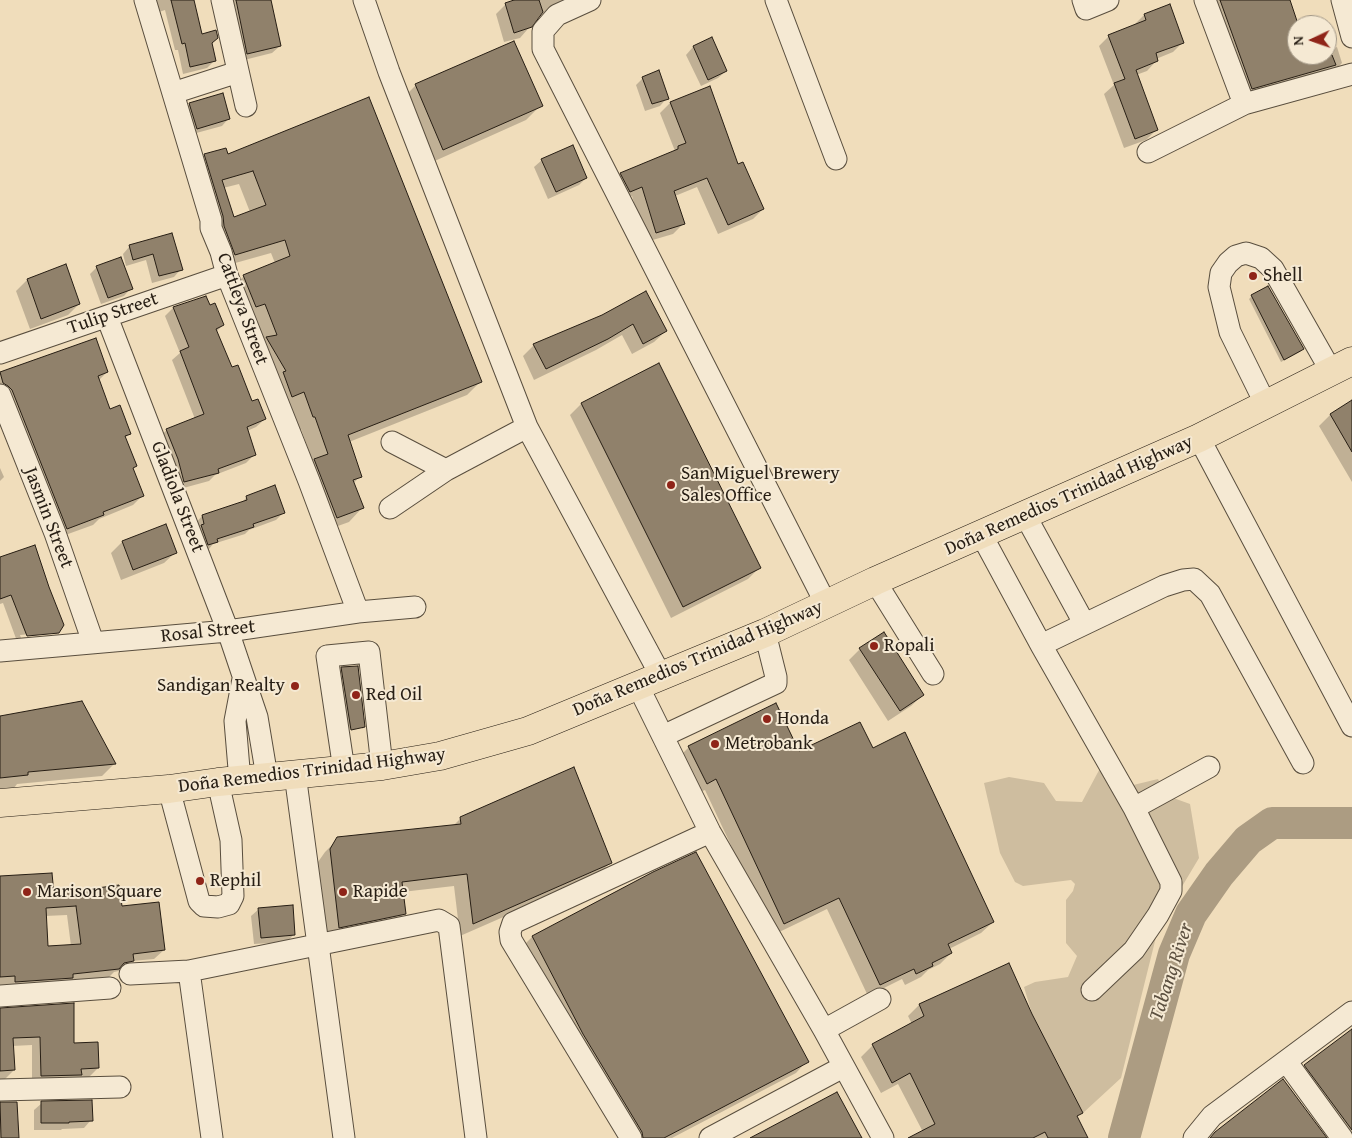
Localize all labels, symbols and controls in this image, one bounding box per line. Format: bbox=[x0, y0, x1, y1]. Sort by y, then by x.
north arrow bbox=[1287, 15, 1337, 65]
text: N bbox=[1288, 36, 1308, 46]
street label: Cattleya Street bbox=[211, 250, 273, 368]
place label: Shell bbox=[1263, 265, 1303, 287]
marker: Shell bbox=[1247, 270, 1259, 282]
street label: Tulip Street bbox=[65, 288, 161, 340]
street label: Doña Remedios Trinidad Highway bbox=[941, 431, 1197, 561]
street label: Gladiola Street bbox=[145, 438, 209, 556]
place label: San Miguel Brewery Sales Office bbox=[681, 463, 840, 507]
street label: Jasmin Street bbox=[18, 464, 78, 572]
marker: San Miguel Brewery Sales Office bbox=[665, 479, 677, 491]
street label: Doña Remedios Trinidad Highway bbox=[570, 596, 826, 722]
street label: Rosal Street bbox=[160, 616, 256, 648]
place label: Ropali bbox=[884, 635, 935, 657]
marker: Ropali bbox=[868, 640, 880, 652]
place label: Sandigan Realty bbox=[157, 675, 285, 697]
marker: Sandigan Realty bbox=[289, 680, 301, 692]
place label: Red Oil bbox=[366, 684, 422, 706]
marker: Red Oil bbox=[350, 689, 362, 701]
place label: Honda bbox=[777, 708, 829, 730]
marker: Honda bbox=[761, 713, 773, 725]
place label: Metrobank bbox=[725, 733, 813, 755]
marker: Metrobank bbox=[709, 738, 721, 750]
street label: Doña Remedios Trinidad Highway bbox=[177, 743, 447, 799]
place label: Rephil bbox=[210, 870, 261, 892]
marker: Rephil bbox=[194, 875, 206, 887]
place label: Marison Square bbox=[37, 881, 162, 903]
place label: Rapide bbox=[353, 881, 408, 903]
marker: Marison Square bbox=[21, 886, 33, 898]
marker: Rapide bbox=[337, 886, 349, 898]
water label: Tabang River bbox=[1145, 920, 1199, 1024]

